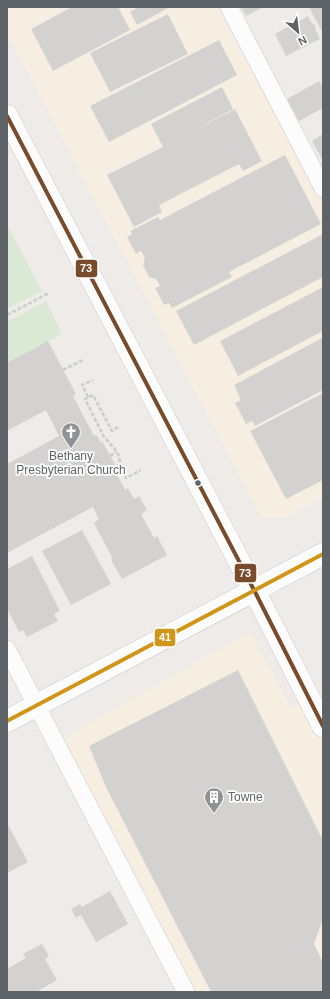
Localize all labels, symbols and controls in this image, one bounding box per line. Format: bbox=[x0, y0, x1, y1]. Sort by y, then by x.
north arrow bbox=[278, 12, 318, 52]
text: N bbox=[296, 34, 309, 48]
line badge: 73 bbox=[75, 259, 98, 278]
text: 73 bbox=[80, 262, 92, 274]
church icon: Bethany Presbyterian Church bbox=[60, 421, 82, 449]
place label: Bethany Presbyterian Church bbox=[16, 449, 126, 477]
unlabelled marker bbox=[193, 478, 203, 488]
line badge: 73 bbox=[234, 563, 257, 583]
text: 73 bbox=[239, 567, 251, 579]
line badge: 41 bbox=[154, 628, 176, 647]
text: 41 bbox=[159, 631, 171, 643]
building icon: Towne bbox=[203, 786, 225, 814]
place label: Towne bbox=[228, 790, 263, 804]

